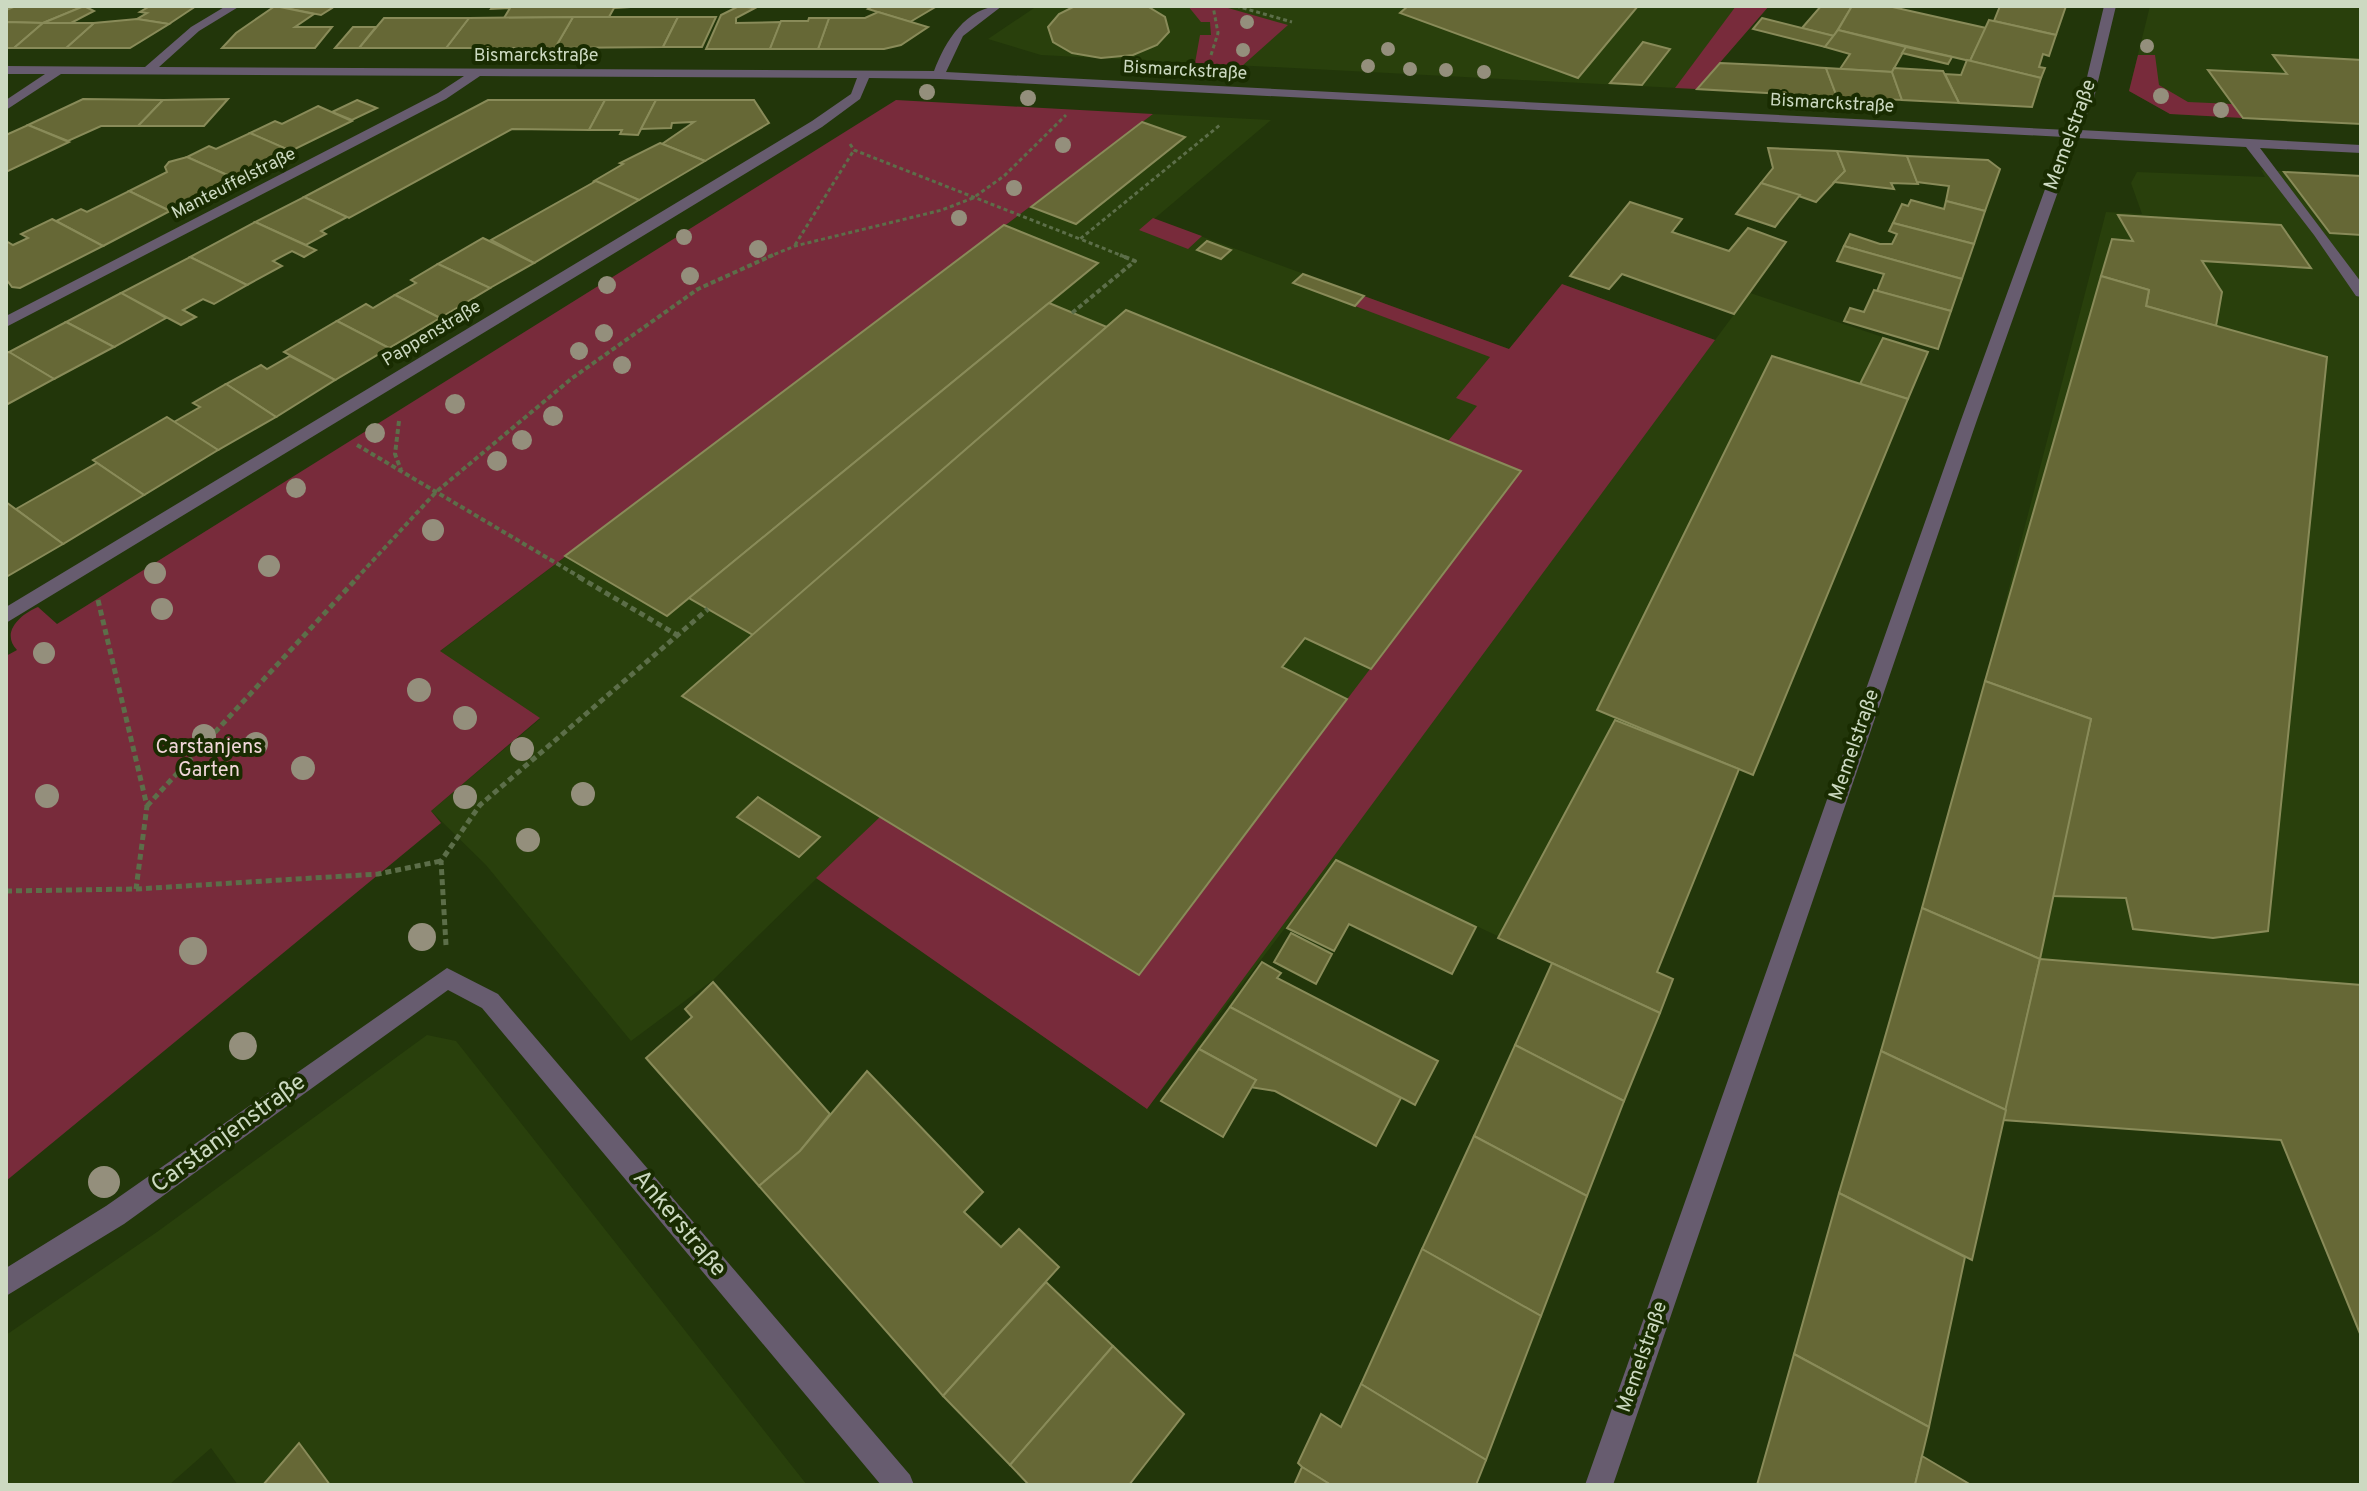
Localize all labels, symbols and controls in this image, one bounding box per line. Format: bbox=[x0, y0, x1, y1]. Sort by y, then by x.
street label: Bismarckstraße bbox=[474, 45, 598, 68]
street label: Bismarckstraße bbox=[1122, 56, 1248, 86]
street label: Memelstraße bbox=[2039, 76, 2103, 194]
street label: Bismarckstraße bbox=[1769, 89, 1895, 119]
street label: Manteuffelstraße bbox=[168, 143, 300, 225]
street label: Pappenstraße bbox=[378, 295, 486, 373]
street label: Memelstraße bbox=[1824, 686, 1886, 804]
park label: Carstanjens Garten bbox=[155, 735, 263, 784]
street label: Carstanjenstraße bbox=[146, 1068, 312, 1200]
street label: Ankerstraße bbox=[625, 1164, 733, 1284]
street label: Memelstraße bbox=[1612, 1298, 1674, 1416]

